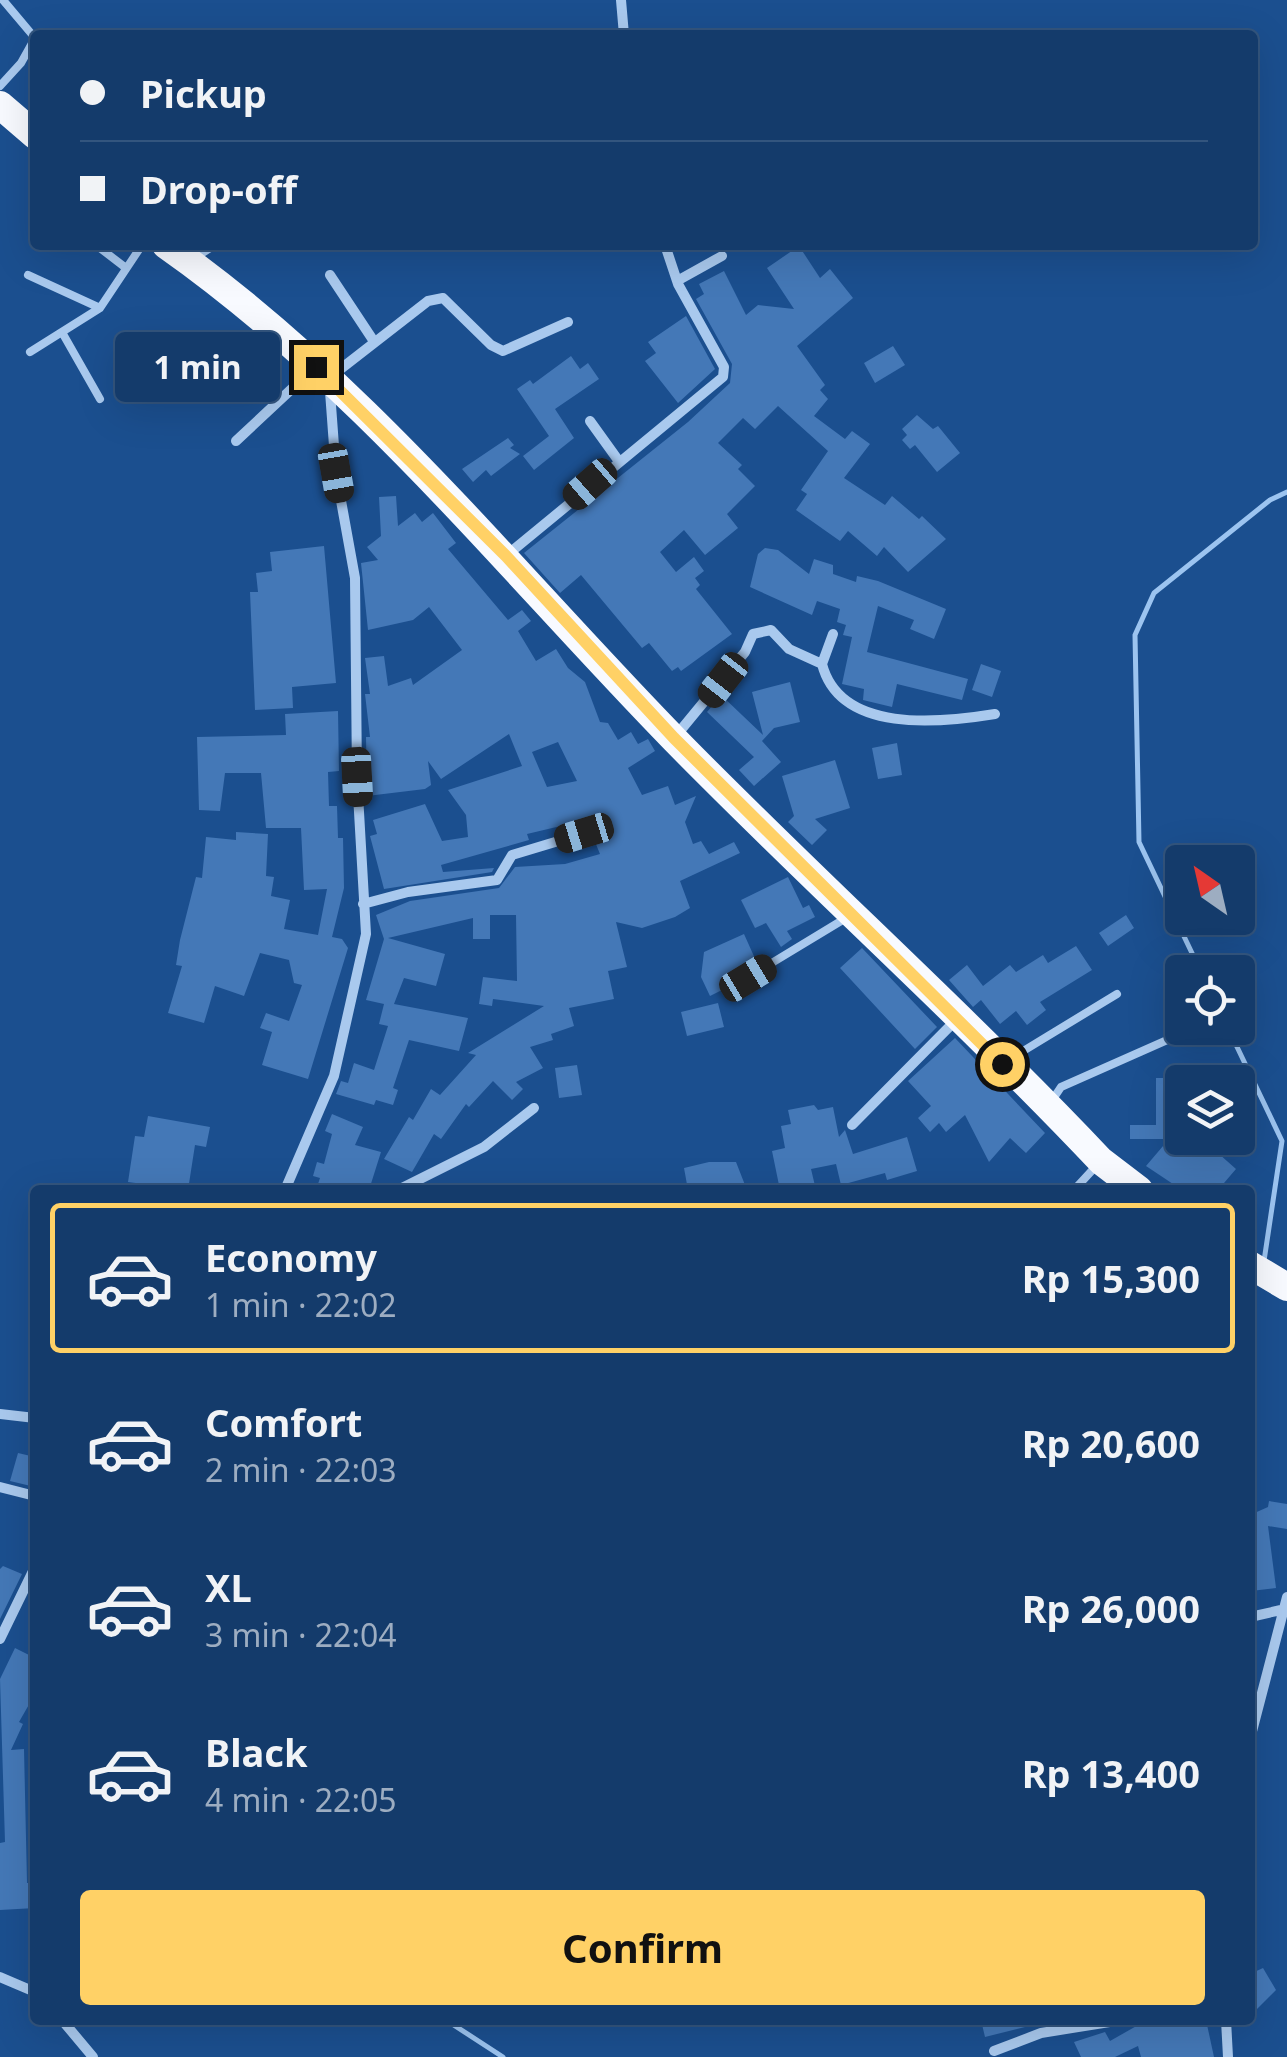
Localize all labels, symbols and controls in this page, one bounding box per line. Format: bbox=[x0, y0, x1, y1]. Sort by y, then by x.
text: Pickup bbox=[140, 67, 267, 119]
text: Drop-off bbox=[140, 163, 297, 215]
callout: 1 min bbox=[116, 332, 281, 402]
text: 1 min bbox=[153, 345, 242, 388]
route end bbox=[294, 345, 339, 390]
car bbox=[316, 441, 356, 505]
car bbox=[558, 453, 622, 515]
car bbox=[693, 647, 753, 713]
car bbox=[340, 746, 374, 808]
car bbox=[551, 810, 617, 856]
north arrow bbox=[1165, 845, 1255, 935]
map controls bbox=[1165, 845, 1255, 1155]
car bbox=[715, 950, 781, 1006]
button: locate bbox=[1165, 955, 1255, 1045]
route start bbox=[980, 1042, 1025, 1087]
button: layers bbox=[1165, 1065, 1255, 1155]
text: Economy bbox=[205, 1231, 377, 1283]
icon: car bbox=[85, 1233, 175, 1323]
text: Rp 15,300 bbox=[1022, 1252, 1200, 1304]
text: 1 min · 22:02 bbox=[205, 1283, 397, 1326]
text: Comfort bbox=[205, 1396, 362, 1448]
icon: car bbox=[85, 1398, 175, 1488]
text: Rp 20,600 bbox=[1022, 1417, 1200, 1469]
text: 2 min · 22:03 bbox=[205, 1448, 397, 1491]
text: XL bbox=[205, 1561, 252, 1613]
icon: car bbox=[85, 1563, 175, 1653]
text: Rp 26,000 bbox=[1022, 1582, 1200, 1634]
text: 3 min · 22:04 bbox=[205, 1613, 397, 1656]
text: Black bbox=[205, 1726, 308, 1778]
icon: car bbox=[85, 1728, 175, 1818]
text: Rp 13,400 bbox=[1022, 1747, 1200, 1799]
text: 4 min · 22:05 bbox=[205, 1778, 397, 1821]
button: Confirm bbox=[80, 1890, 1205, 2005]

